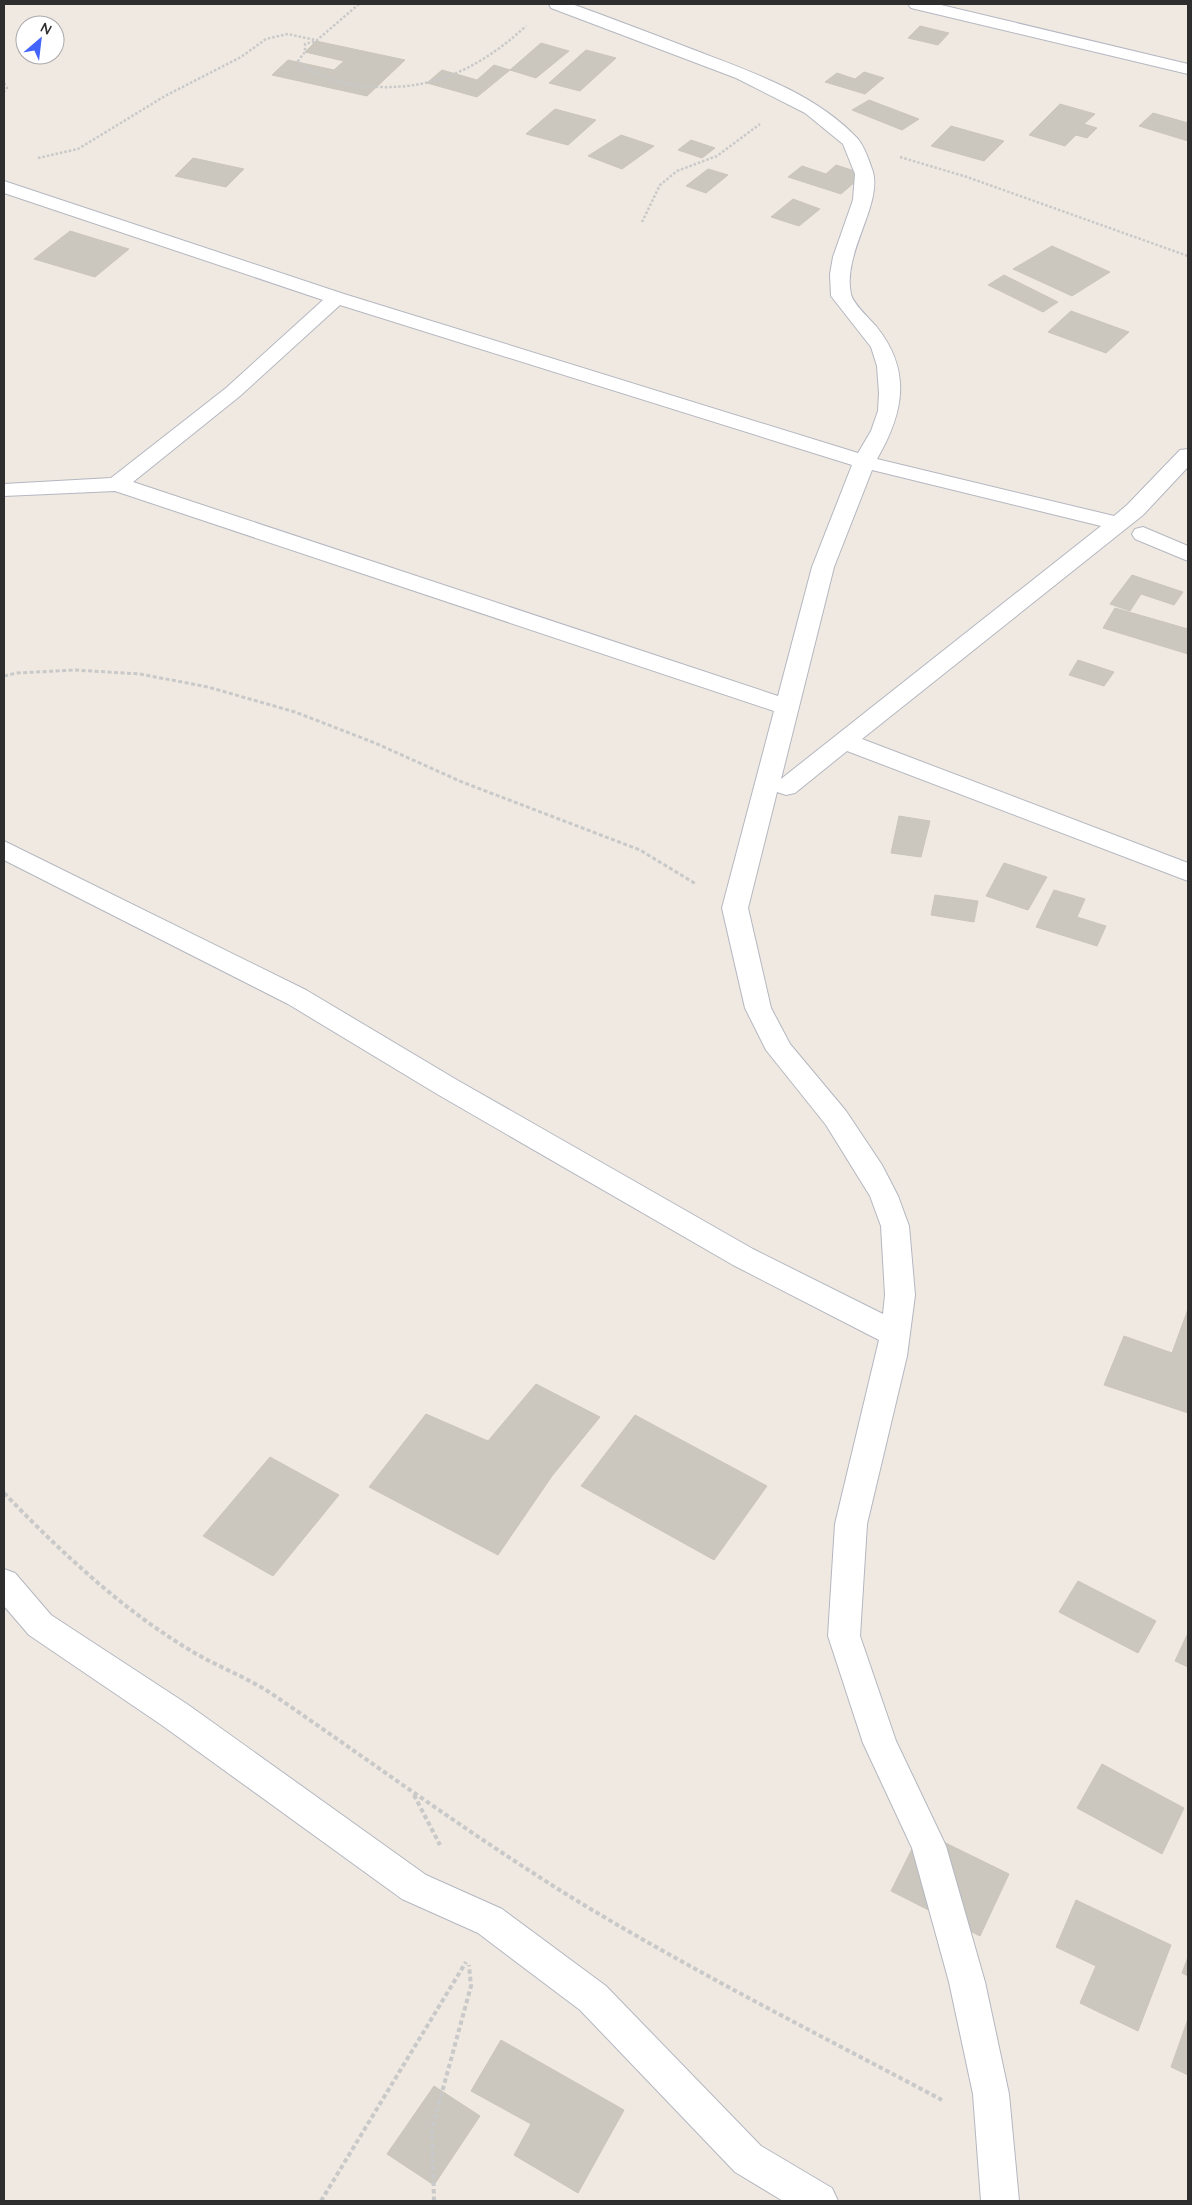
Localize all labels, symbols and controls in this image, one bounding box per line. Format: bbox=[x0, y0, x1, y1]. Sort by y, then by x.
north arrow bbox=[15, 15, 65, 65]
text: N bbox=[37, 18, 55, 39]

